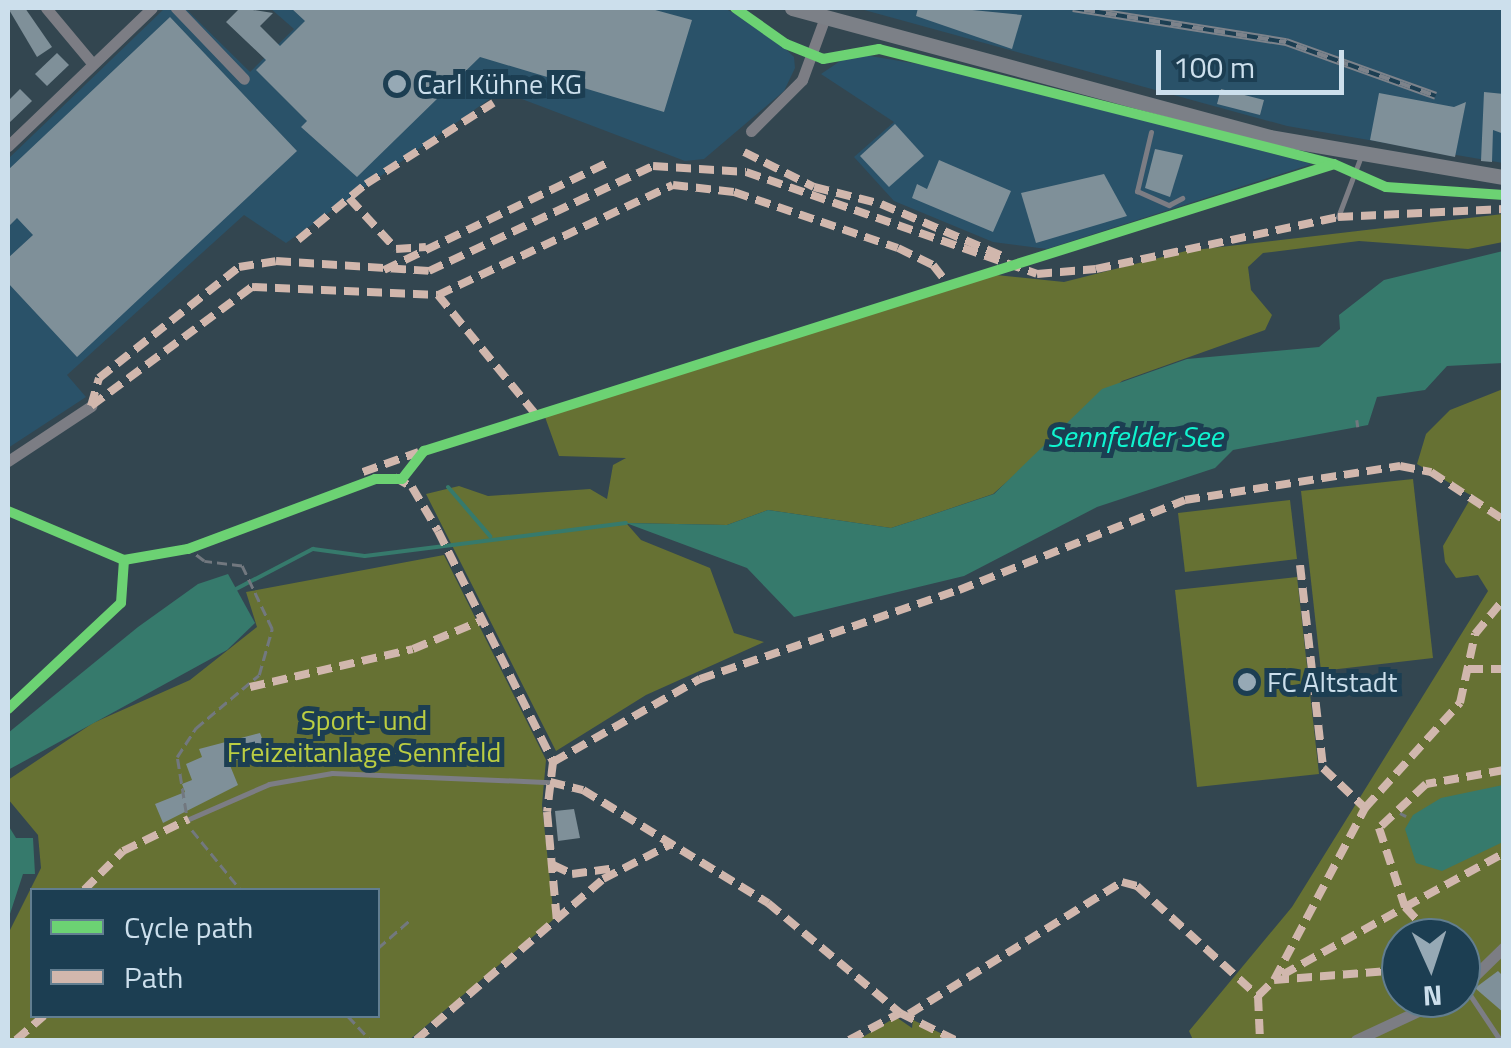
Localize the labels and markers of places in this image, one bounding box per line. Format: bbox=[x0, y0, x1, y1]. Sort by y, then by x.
place label: Carl Kühne KG bbox=[417, 67, 582, 101]
marker: Carl Kühne KG bbox=[386, 73, 408, 95]
place label: FC Altstadt bbox=[1267, 665, 1397, 699]
marker: FC Altstadt bbox=[1236, 671, 1258, 693]

